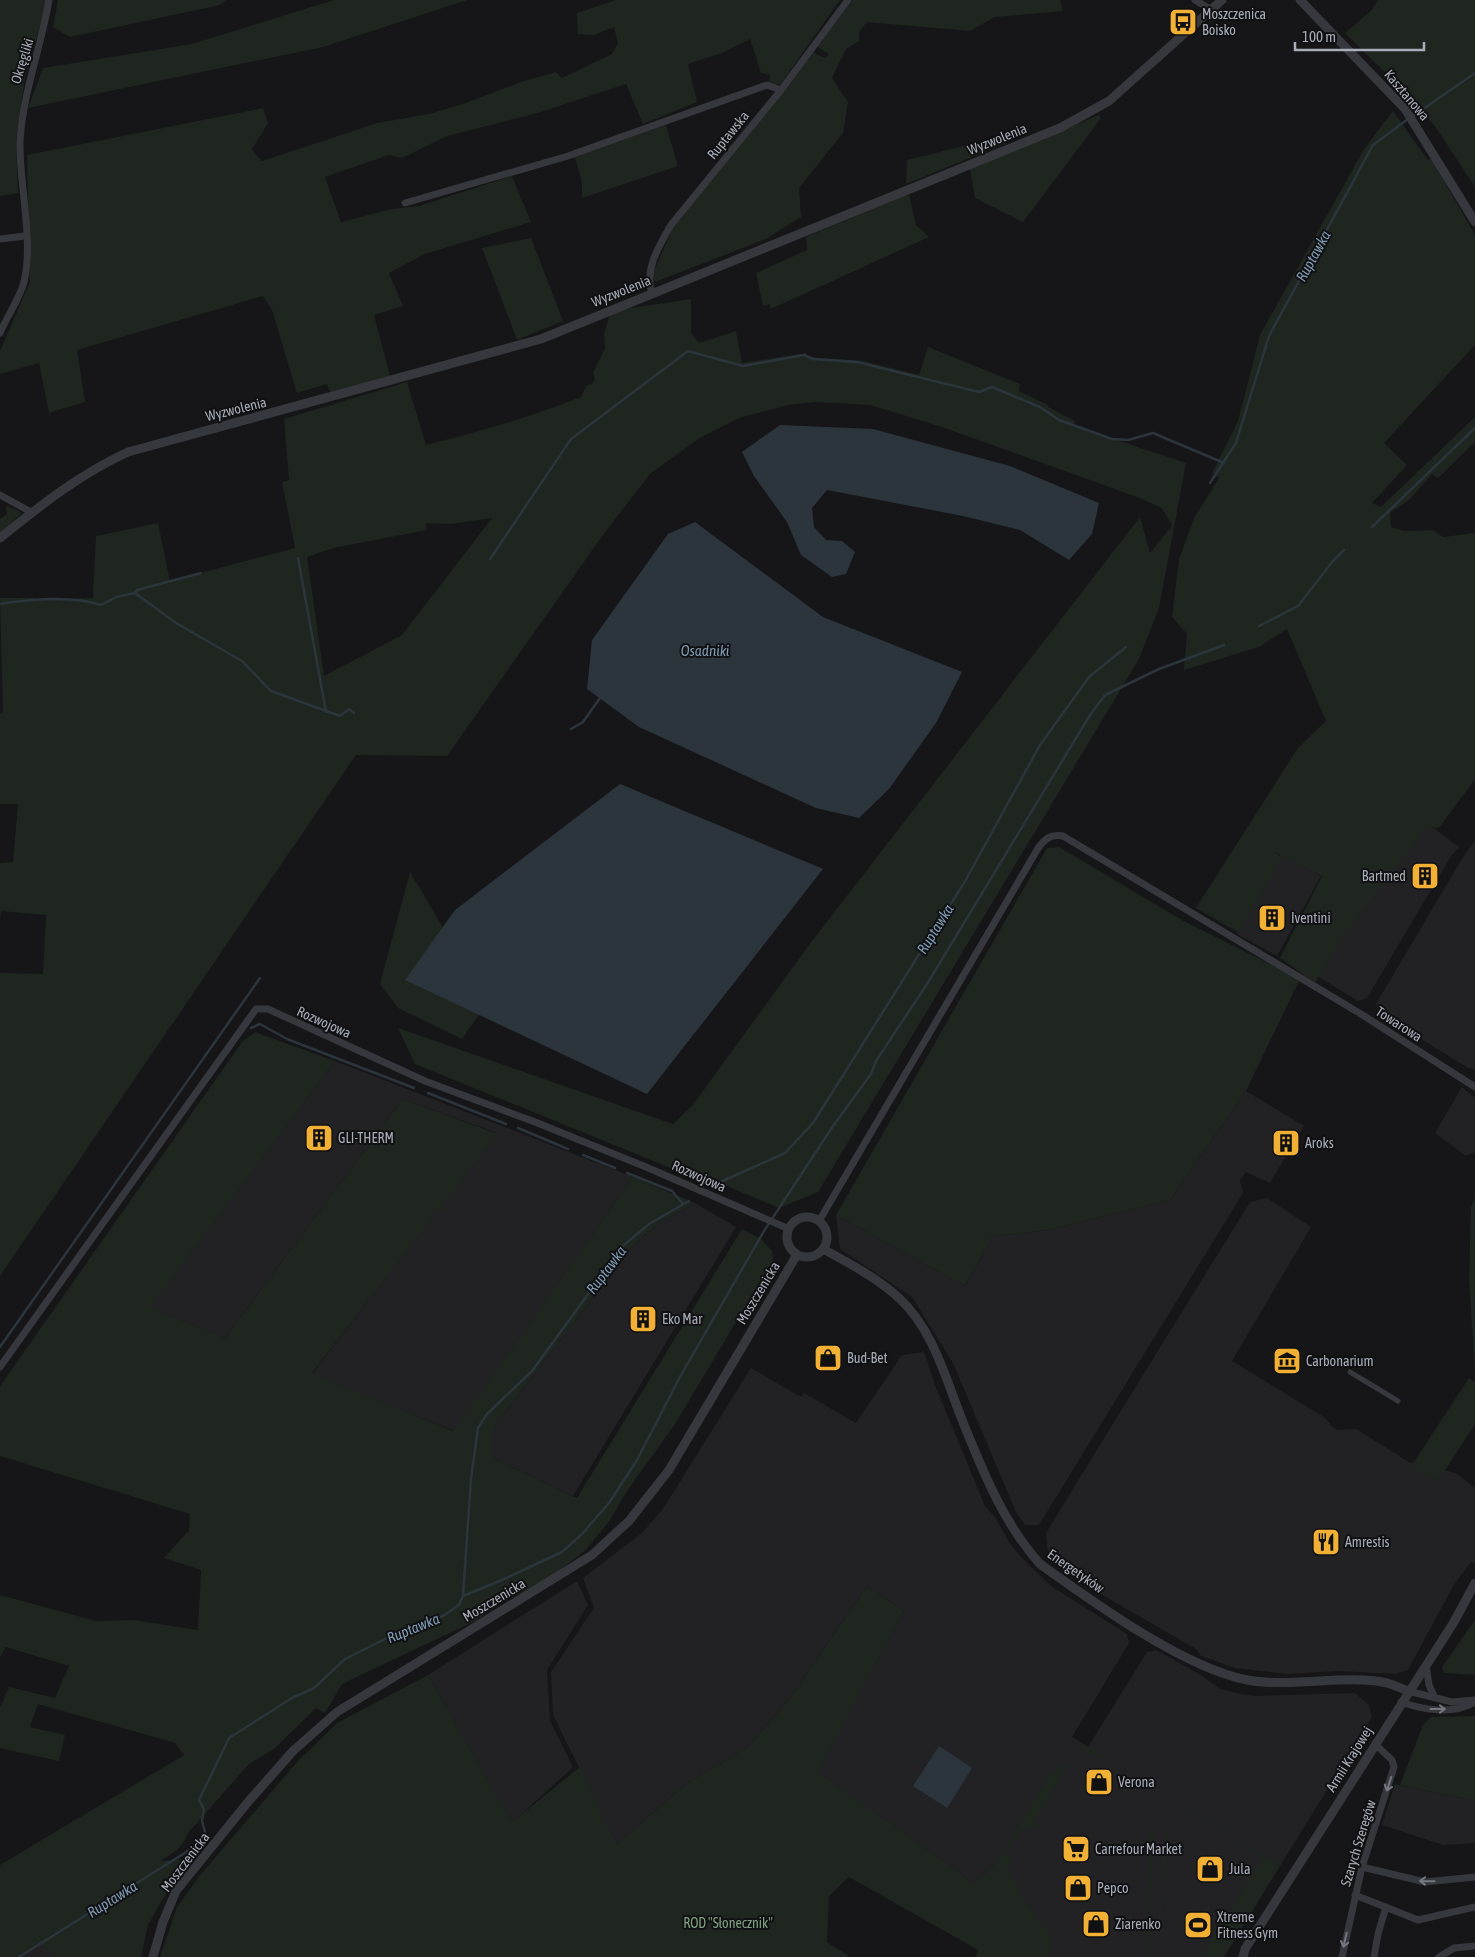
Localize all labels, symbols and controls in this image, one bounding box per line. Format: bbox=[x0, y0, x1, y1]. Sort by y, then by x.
place label: Moszczenica Boisko bbox=[1202, 6, 1266, 38]
bus stop icon: Moszczenica Boisko bbox=[1168, 7, 1198, 37]
scale bar bbox=[1295, 20, 1424, 52]
text: 100 m bbox=[1302, 28, 1336, 45]
street label: Okręgliki bbox=[8, 36, 36, 86]
street label: Kasztanowa bbox=[1381, 66, 1433, 124]
street label: Ruptawska bbox=[704, 108, 752, 162]
street label: Wyzwolenia bbox=[965, 120, 1029, 158]
water label: Ruptawka bbox=[1292, 228, 1334, 284]
street label: Wyzwolenia bbox=[589, 272, 653, 310]
street label: Wyzwolenia bbox=[204, 394, 268, 424]
water label: Osadniki bbox=[681, 642, 730, 659]
building icon: Bartmed bbox=[1410, 861, 1440, 891]
place label: Bartmed bbox=[1362, 868, 1406, 884]
water label: Ruptawka bbox=[913, 901, 957, 957]
building icon: Iventini bbox=[1257, 903, 1287, 933]
place label: Iventini bbox=[1291, 910, 1331, 926]
street label: Rozwojowa bbox=[294, 1003, 354, 1041]
street label: Towarowa bbox=[1373, 1003, 1425, 1045]
building icon: GLI-THERM bbox=[304, 1123, 334, 1153]
building icon: Aroks bbox=[1271, 1128, 1301, 1158]
place label: GLI-THERM bbox=[338, 1130, 394, 1146]
place label: Aroks bbox=[1305, 1135, 1334, 1151]
street label: Rozwojowa bbox=[669, 1157, 729, 1195]
water label: Ruptawka bbox=[583, 1243, 629, 1297]
street label: Moszczenicka bbox=[733, 1259, 783, 1327]
building icon: Eko Mar bbox=[628, 1304, 658, 1334]
place label: Eko Mar bbox=[662, 1311, 703, 1327]
shop icon: Bud-Bet bbox=[813, 1343, 843, 1373]
museum icon: Carbonarium bbox=[1272, 1346, 1302, 1376]
place label: Bud-Bet bbox=[847, 1350, 888, 1366]
place label: Carbonarium bbox=[1306, 1353, 1374, 1369]
restaurant icon: Amrestis bbox=[1311, 1527, 1341, 1557]
place label: Amrestis bbox=[1345, 1534, 1390, 1550]
street label: Energetyków bbox=[1045, 1546, 1108, 1597]
street label: Moszczenicka bbox=[460, 1575, 528, 1625]
water label: Ruptawka bbox=[384, 1610, 442, 1646]
one-way arrow bbox=[1430, 1704, 1446, 1714]
street label: Armii Krajowej bbox=[1323, 1723, 1375, 1795]
shop icon: Verona bbox=[1084, 1767, 1114, 1797]
place label: Verona bbox=[1118, 1774, 1155, 1790]
one-way arrow bbox=[1384, 1776, 1394, 1792]
street label: Szarych Szeregów bbox=[1337, 1797, 1379, 1888]
street label: Moszczenicka bbox=[158, 1829, 212, 1895]
supermarket icon: Carrefour Market bbox=[1061, 1834, 1091, 1864]
place label: Carrefour Market bbox=[1095, 1841, 1182, 1857]
shop icon: Jula bbox=[1195, 1854, 1225, 1884]
place label: Jula bbox=[1229, 1861, 1250, 1877]
shop icon: Pepco bbox=[1063, 1873, 1093, 1903]
one-way arrow bbox=[1419, 1876, 1435, 1886]
water label: Ruptawka bbox=[84, 1877, 140, 1921]
place label: Pepco bbox=[1097, 1880, 1128, 1896]
shop icon: Ziarenko bbox=[1081, 1909, 1111, 1939]
place label: Xtreme Fitness Gym bbox=[1217, 1909, 1278, 1941]
sports icon: Xtreme Fitness Gym bbox=[1183, 1910, 1213, 1940]
park label: ROD "Słonecznik" bbox=[683, 1915, 773, 1931]
place label: Ziarenko bbox=[1115, 1916, 1161, 1932]
one-way arrow bbox=[1340, 1932, 1349, 1948]

